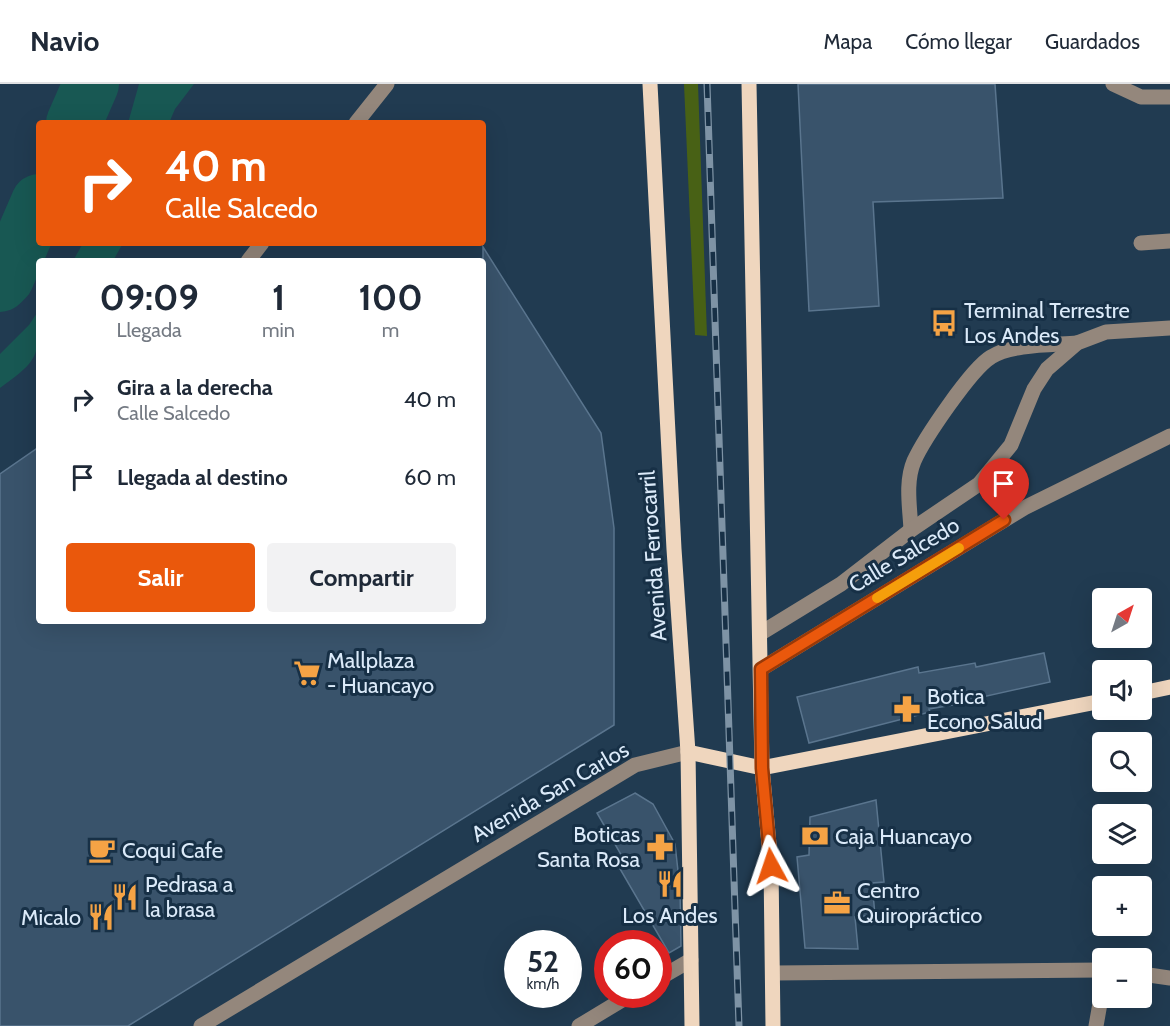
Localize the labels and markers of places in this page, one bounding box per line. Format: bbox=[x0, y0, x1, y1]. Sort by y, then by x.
place label: Terminal Terrestre Los Andes bbox=[964, 297, 1130, 349]
bus stop icon: Terminal Terrestre Los Andes bbox=[929, 308, 959, 338]
pin bbox=[978, 458, 1029, 520]
place label: Mallplaza - Huancayo bbox=[327, 647, 434, 699]
supermarket icon: Mallplaza - Huancayo bbox=[292, 658, 322, 688]
place label: Botica Econo Salud bbox=[927, 683, 1042, 735]
pharmacy icon: Botica Econo Salud bbox=[892, 694, 922, 724]
place label: Boticas Santa Rosa bbox=[537, 821, 640, 873]
bank icon: Caja Huancayo bbox=[800, 821, 830, 851]
place label: Caja Huancayo bbox=[835, 823, 972, 850]
pharmacy icon: Boticas Santa Rosa bbox=[645, 832, 675, 862]
cafe icon: Coqui Cafe bbox=[87, 835, 117, 865]
place label: Coqui Cafe bbox=[122, 837, 223, 864]
restaurant icon: Los Andes bbox=[655, 869, 685, 899]
place label: Pedrasa a la brasa bbox=[145, 871, 234, 923]
place label: Centro Quiropráctico bbox=[857, 877, 982, 929]
restaurant icon: Pedrasa a la brasa bbox=[110, 882, 140, 912]
office icon: Centro Quiropráctico bbox=[822, 888, 852, 918]
restaurant icon: Micalo bbox=[86, 902, 116, 932]
place label: Los Andes bbox=[622, 902, 718, 929]
place label: Micalo bbox=[21, 904, 81, 931]

